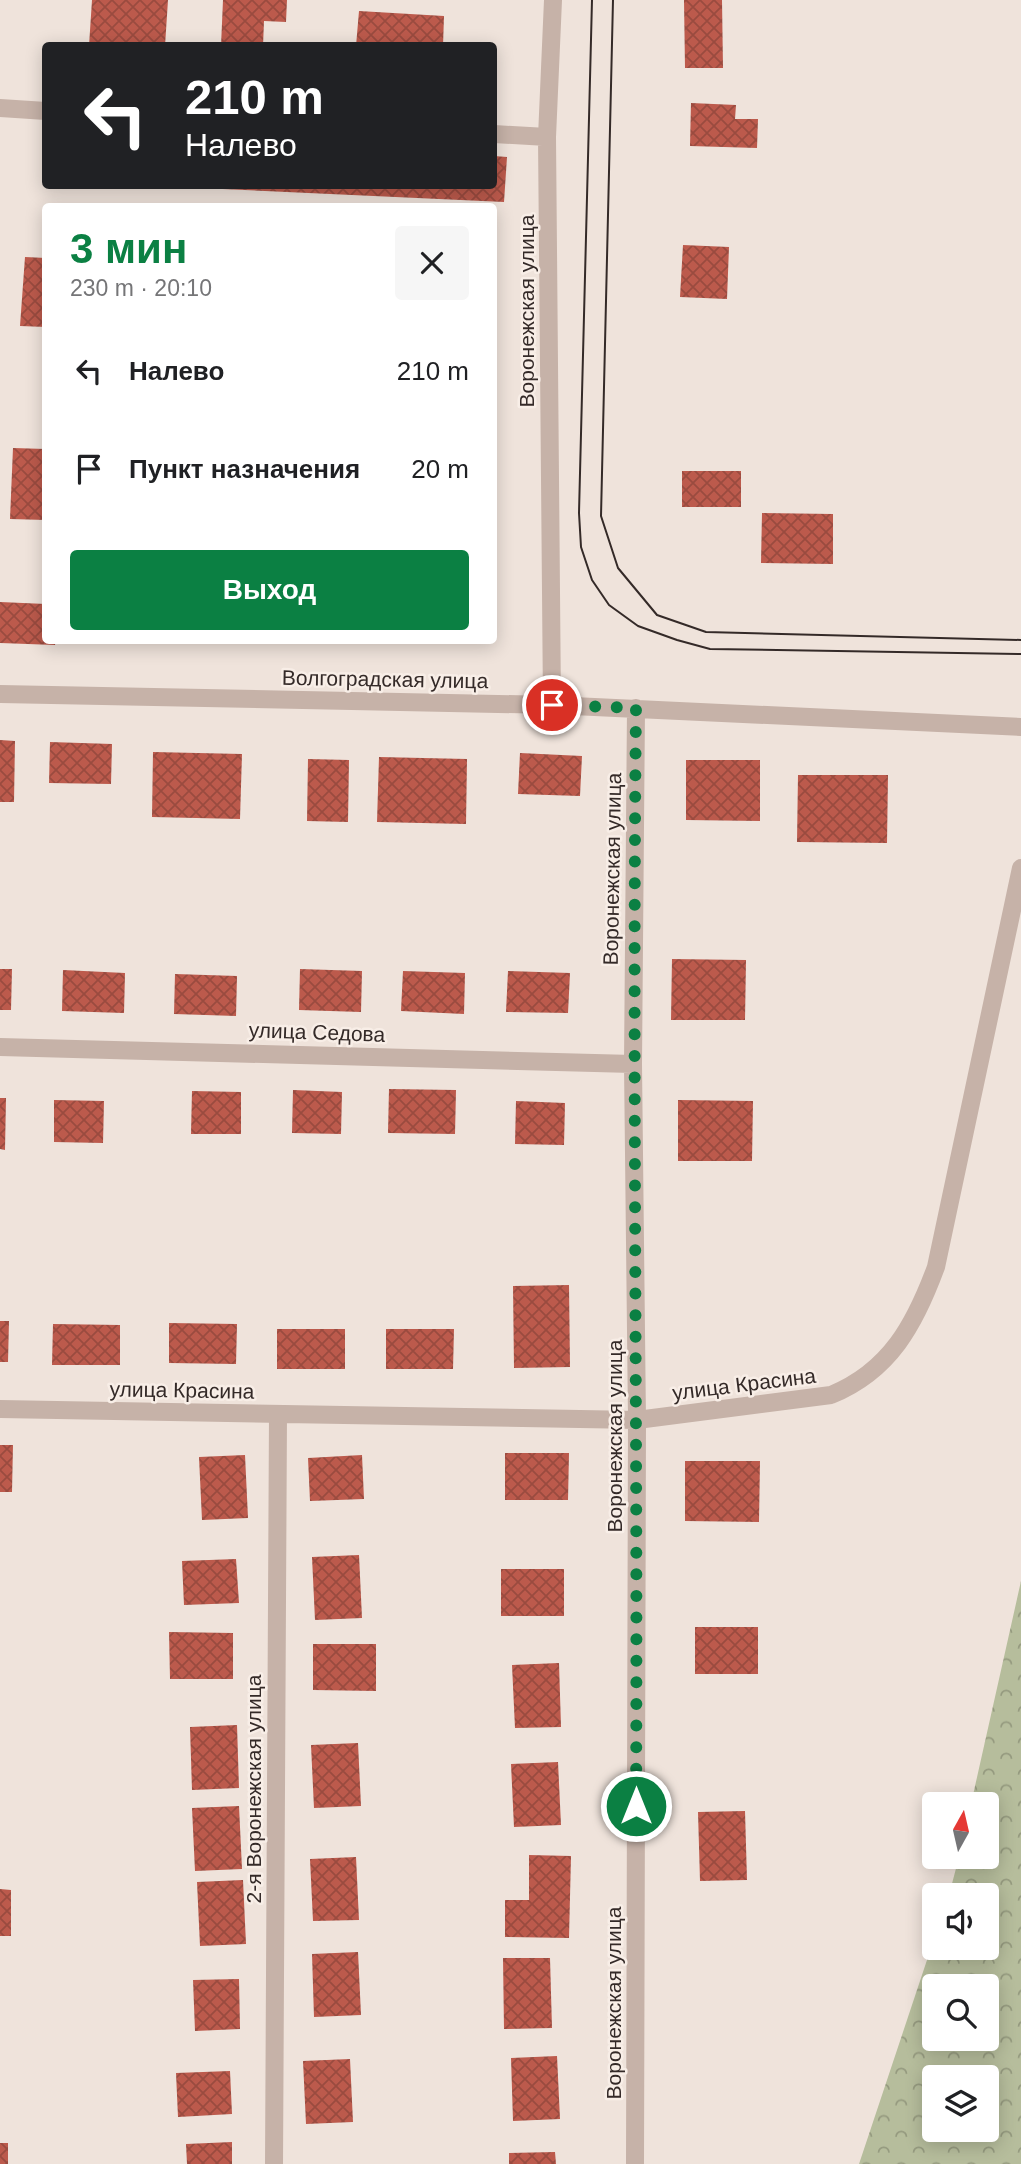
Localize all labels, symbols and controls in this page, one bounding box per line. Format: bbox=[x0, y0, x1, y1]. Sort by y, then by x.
icon: left bbox=[70, 70, 161, 161]
text: 210 m bbox=[185, 70, 324, 124]
text: Налево bbox=[185, 127, 297, 163]
street label: Воронежская улица bbox=[515, 214, 538, 407]
text: 3 мин bbox=[70, 225, 187, 272]
button: close bbox=[395, 226, 469, 300]
text: 230 m · 20:10 bbox=[70, 275, 212, 301]
icon: left bbox=[70, 352, 108, 390]
text: Налево bbox=[129, 356, 224, 386]
text: 210 m bbox=[397, 356, 469, 386]
icon: arrive bbox=[70, 450, 108, 488]
text: Пункт назначения bbox=[129, 454, 360, 484]
text: 20 m bbox=[411, 454, 469, 484]
button: Выход bbox=[70, 550, 469, 630]
street label: Волгоградская улица bbox=[282, 666, 489, 692]
pin bbox=[522, 675, 582, 735]
icon: arrive bbox=[533, 686, 571, 724]
street label: Воронежская улица bbox=[599, 772, 625, 966]
street label: улица Седова bbox=[248, 1018, 386, 1046]
street label: Воронежская улица bbox=[603, 1339, 626, 1532]
street label: улица Красина bbox=[671, 1364, 818, 1404]
street label: улица Красина bbox=[109, 1377, 255, 1403]
street label: 2-я Воронежская улица bbox=[242, 1674, 265, 1903]
position arrow bbox=[599, 1769, 673, 1843]
north arrow bbox=[922, 1792, 999, 1869]
map controls bbox=[922, 1792, 999, 2142]
button: sound bbox=[922, 1883, 999, 1960]
street label: Воронежская улица bbox=[602, 1906, 625, 2099]
button: search bbox=[922, 1974, 999, 2051]
button: layers bbox=[922, 2065, 999, 2142]

